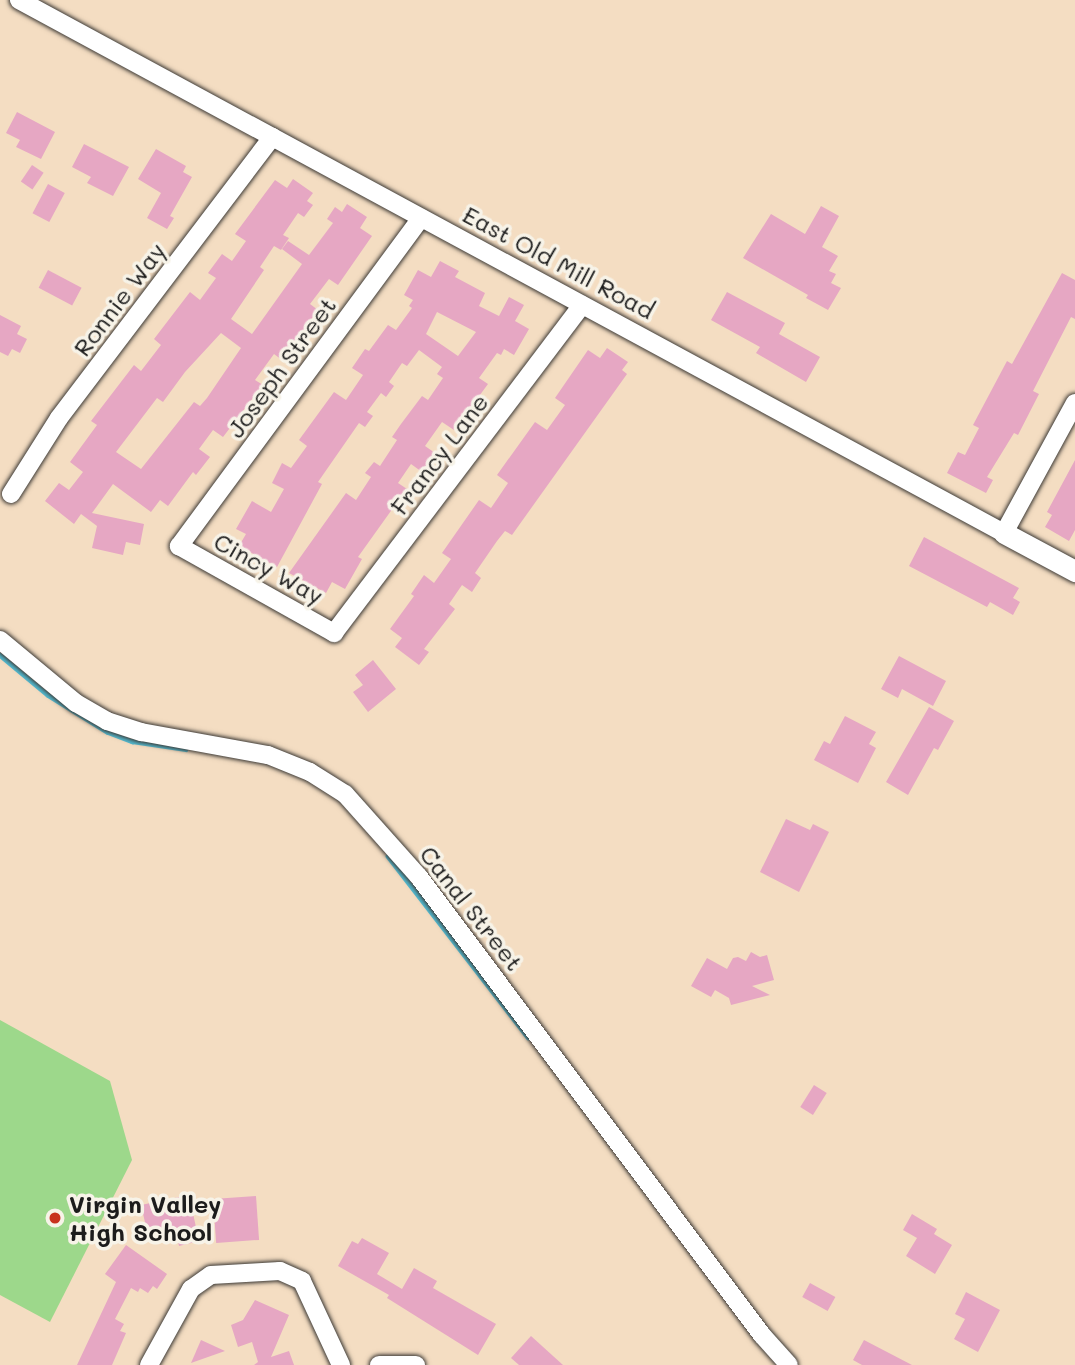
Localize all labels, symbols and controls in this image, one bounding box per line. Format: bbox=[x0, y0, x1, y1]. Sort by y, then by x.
street label: East Old Mill Road bbox=[458, 199, 660, 325]
street label: Ronnie Way bbox=[67, 237, 171, 361]
street label: Joseph Street bbox=[220, 291, 342, 443]
street label: Francy Lane bbox=[384, 388, 494, 520]
street label: Cincy Way bbox=[209, 526, 329, 610]
street label: Canal Street bbox=[414, 840, 530, 976]
place label: Virgin Valley High School bbox=[69, 1190, 221, 1246]
marker: Virgin Valley High School bbox=[47, 1210, 63, 1226]

